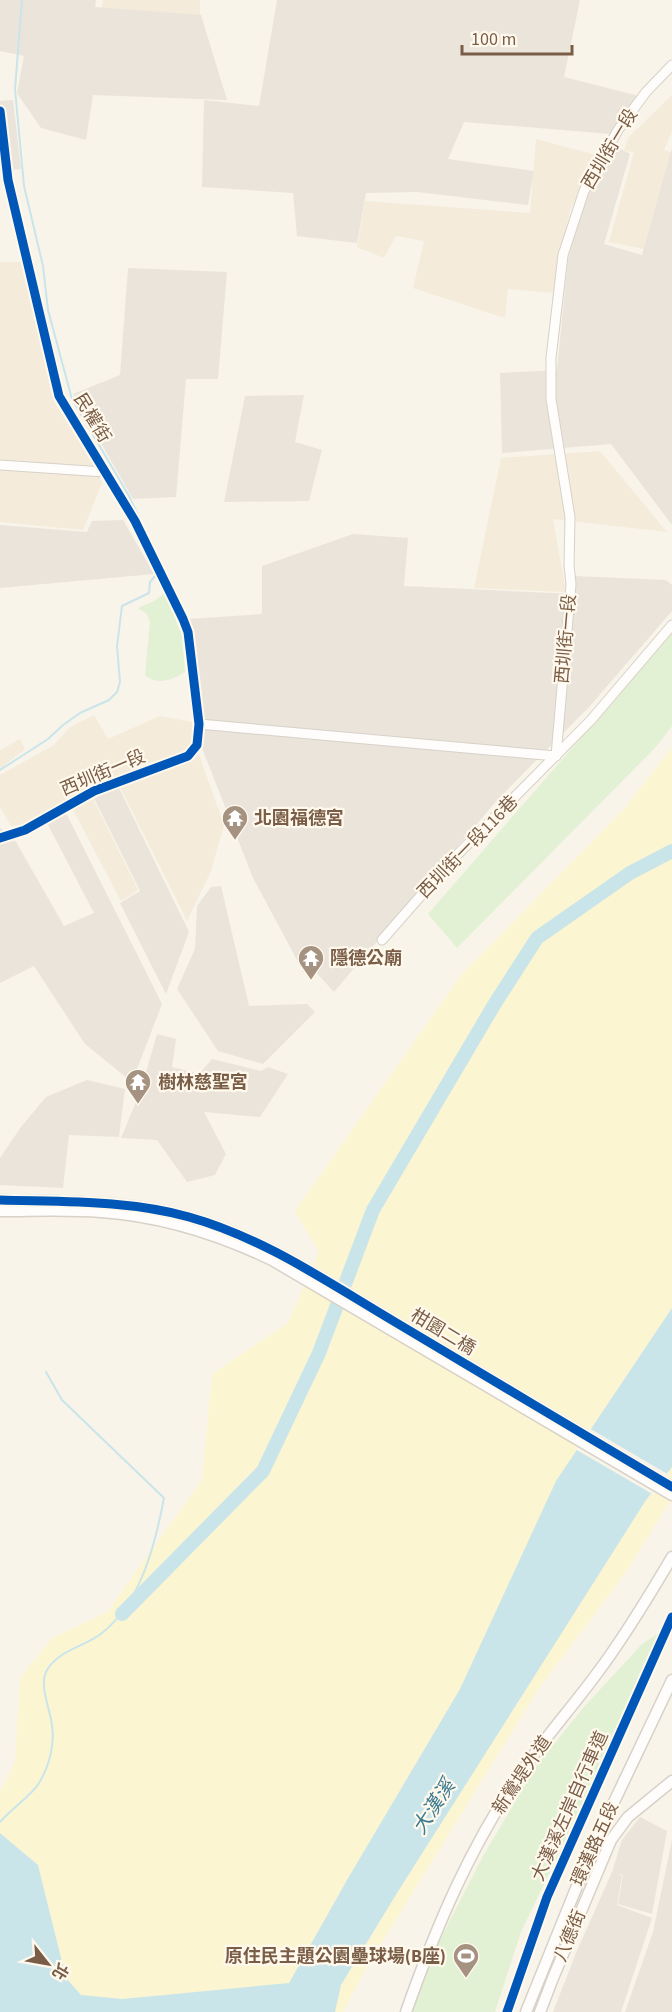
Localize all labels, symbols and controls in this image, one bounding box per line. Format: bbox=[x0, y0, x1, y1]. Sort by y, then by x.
scale bar bbox=[462, 18, 572, 56]
text: 100 m bbox=[471, 27, 516, 52]
street label: 西圳街一段 bbox=[576, 104, 644, 194]
street label: 民權街 bbox=[67, 388, 117, 448]
street label: 西圳街一段 bbox=[550, 593, 582, 685]
street label: 西圳街一段 bbox=[57, 744, 149, 802]
street label: 西圳街一段116巷 bbox=[412, 790, 524, 904]
temple icon: 北園福德宮 bbox=[220, 803, 250, 841]
place label: 北園福德宮 bbox=[254, 806, 344, 831]
temple icon: 隱德公廟 bbox=[296, 943, 326, 981]
place label: 隱德公廟 bbox=[330, 946, 402, 971]
temple icon: 樹林慈聖宮 bbox=[123, 1067, 153, 1105]
place label: 樹林慈聖宮 bbox=[158, 1070, 248, 1095]
street label: 柑園二橋 bbox=[406, 1303, 480, 1361]
street label: 大漢溪左岸自行車道 bbox=[526, 1727, 614, 1885]
street label: 新鶯堤外道 bbox=[486, 1731, 558, 1819]
water label: 大漢溪 bbox=[406, 1772, 464, 1840]
street label: 環漢路五段 bbox=[565, 1798, 625, 1890]
street label: 八德街 bbox=[548, 1906, 592, 1966]
north arrow bbox=[18, 1934, 78, 1994]
sports icon: 原住民主題公園壘球場(B座) bbox=[451, 1941, 481, 1979]
place label: 原住民主題公園壘球場(B座) bbox=[225, 1944, 446, 1969]
text: 北 bbox=[46, 1959, 74, 1984]

